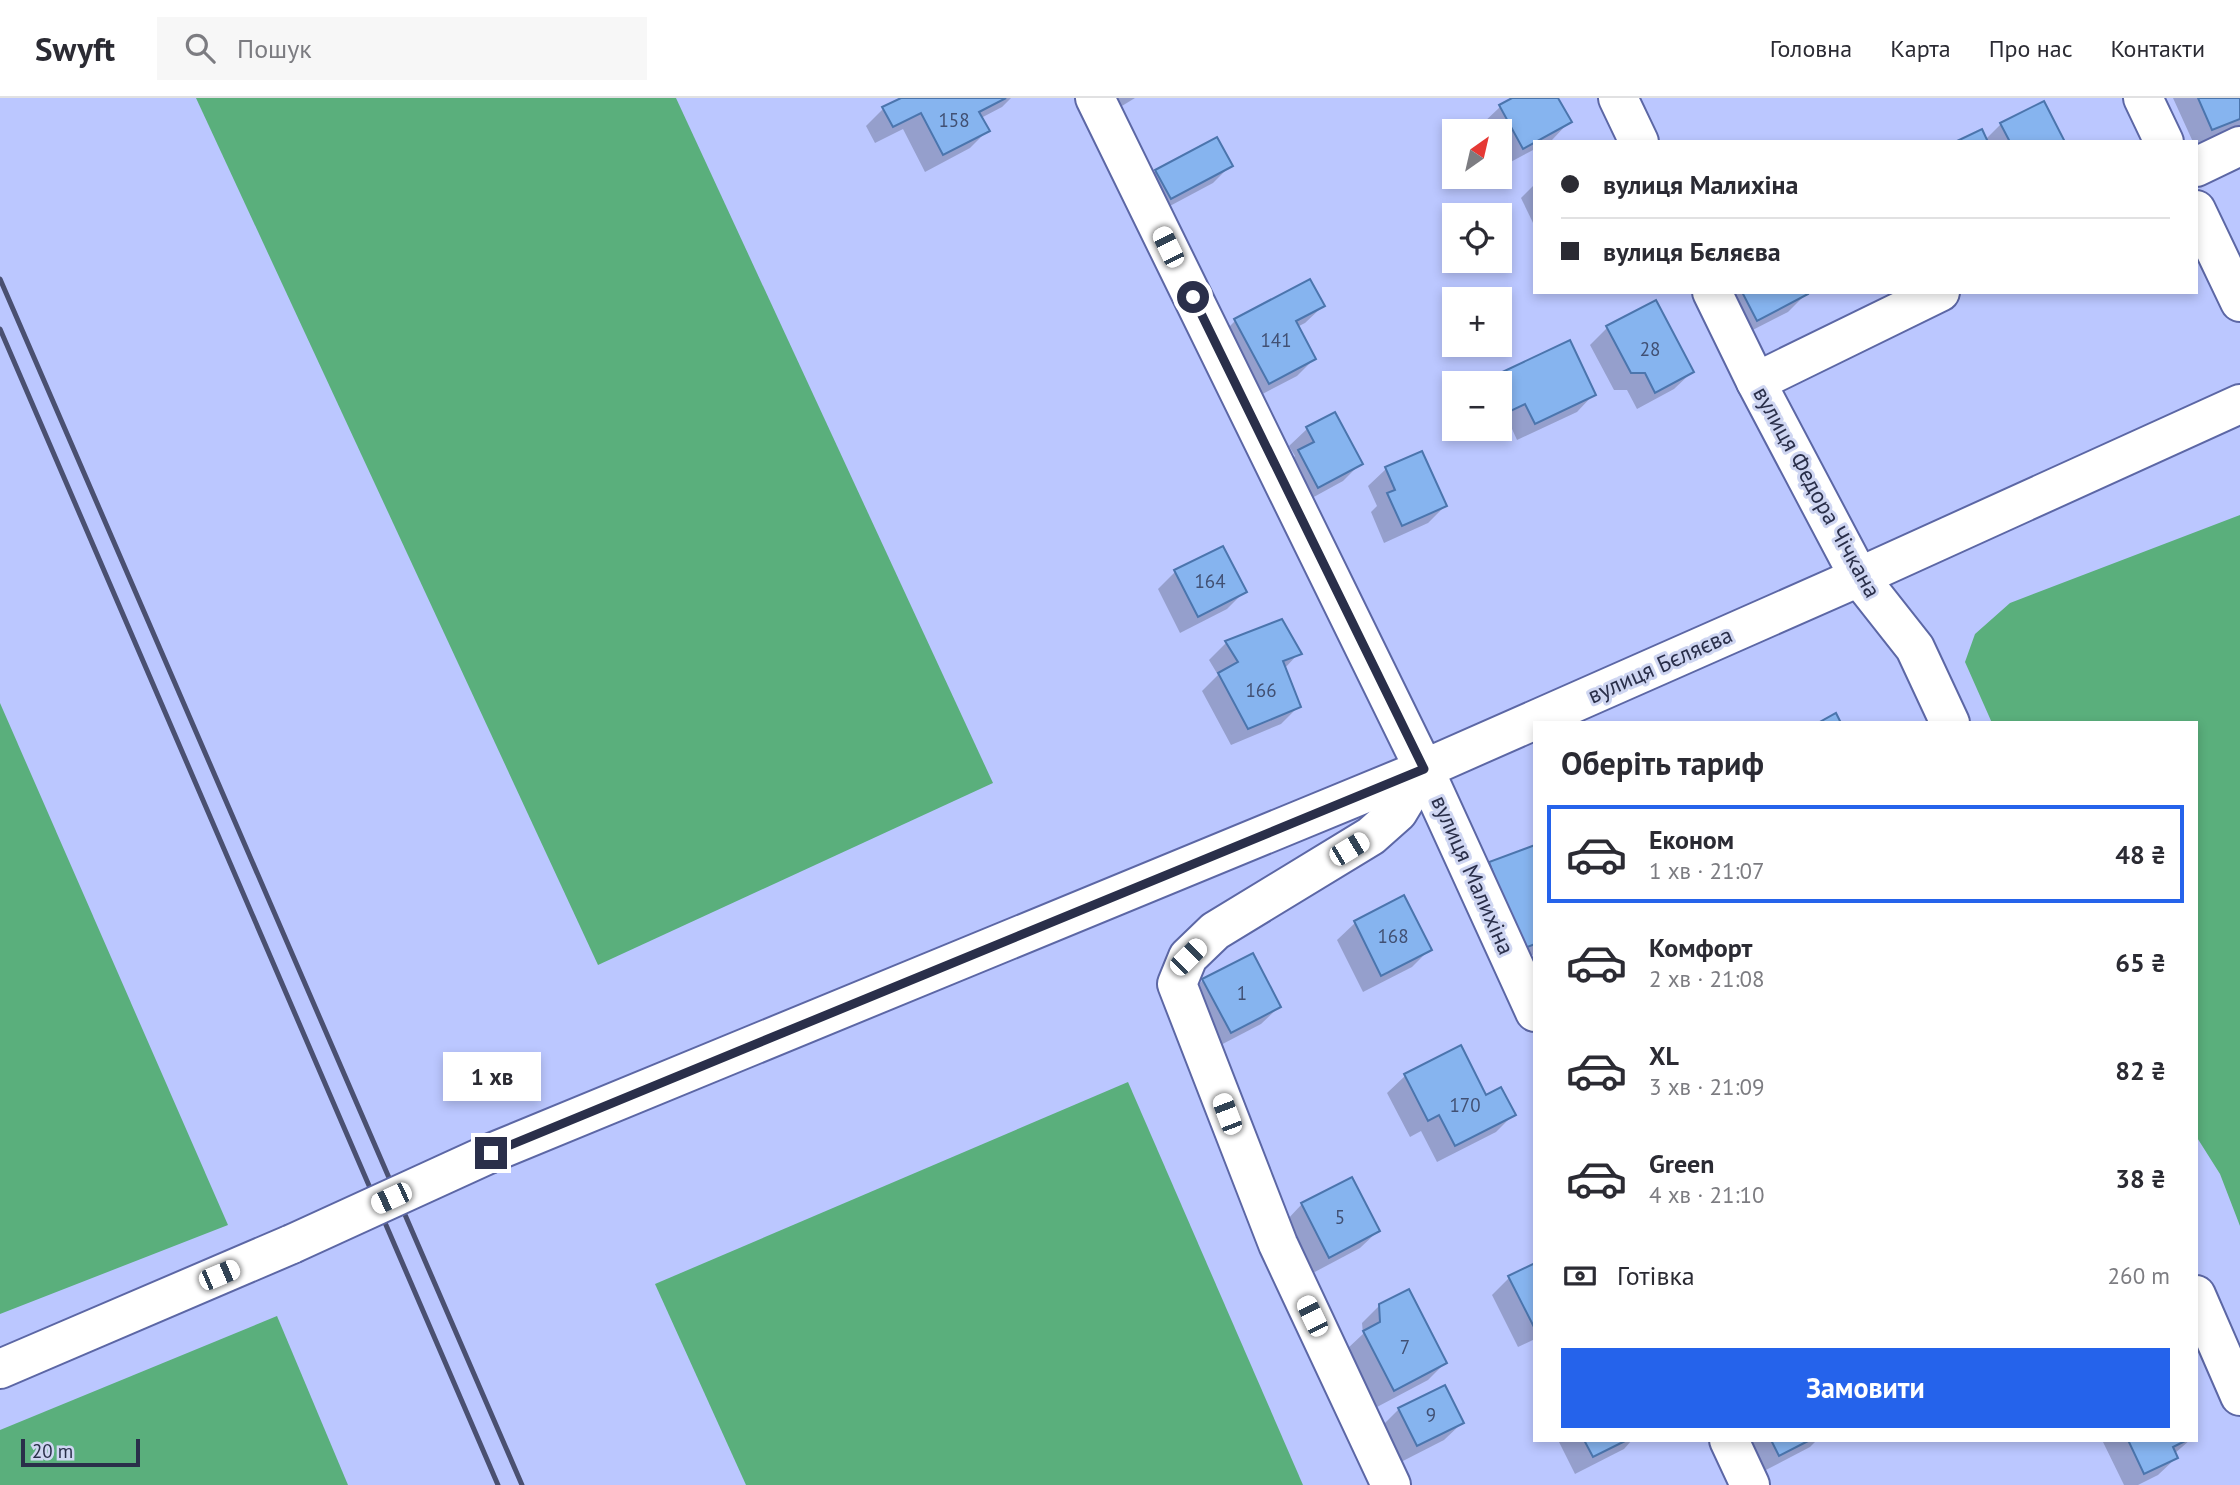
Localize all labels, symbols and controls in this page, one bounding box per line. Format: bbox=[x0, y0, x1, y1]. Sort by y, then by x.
search box bbox=[157, 17, 647, 80]
text: Swyft bbox=[35, 27, 115, 70]
icon: search bbox=[181, 29, 219, 67]
text: Пошук bbox=[237, 32, 312, 65]
text: Головна bbox=[1770, 33, 1852, 64]
text: Карта bbox=[1890, 33, 1951, 64]
text: Про нас bbox=[1989, 33, 2073, 64]
text: Контакти bbox=[2111, 33, 2205, 64]
house number: 158 bbox=[938, 108, 970, 132]
north arrow bbox=[1442, 119, 1512, 189]
map controls bbox=[1442, 119, 1512, 441]
text: вулиця Малихіна bbox=[1603, 168, 1798, 201]
button: locate bbox=[1442, 203, 1512, 273]
car bbox=[1150, 224, 1187, 270]
text: вулиця Бєляєва bbox=[1603, 235, 1781, 268]
route start bbox=[1177, 281, 1209, 313]
button: + bbox=[1442, 287, 1512, 357]
house number: 141 bbox=[1260, 328, 1292, 352]
house number: 28 bbox=[1640, 337, 1660, 361]
button: − bbox=[1442, 371, 1512, 441]
street label: вулиця Федора Чічкана bbox=[1747, 381, 1888, 602]
house number: 164 bbox=[1194, 569, 1226, 593]
street label: вулиця Бєляєва bbox=[1583, 620, 1737, 709]
house number: 166 bbox=[1245, 678, 1277, 702]
text: Оберіть тариф bbox=[1561, 742, 1764, 784]
street label: вулиця Малихіна bbox=[1425, 791, 1522, 959]
icon: car bbox=[1565, 823, 1628, 886]
text: Економ bbox=[1649, 823, 1734, 856]
car bbox=[1326, 829, 1373, 869]
text: 48 ₴ bbox=[2115, 838, 2166, 871]
text: 1 хв · 21:07 bbox=[1649, 856, 1765, 885]
house number: 168 bbox=[1377, 924, 1409, 948]
icon: car bbox=[1565, 931, 1628, 994]
text: Комфорт bbox=[1649, 931, 1752, 964]
car bbox=[1166, 935, 1211, 979]
text: 65 ₴ bbox=[2115, 946, 2166, 979]
text: 2 хв · 21:08 bbox=[1649, 964, 1765, 993]
house number: 1 bbox=[1237, 981, 1247, 1005]
icon: car bbox=[1565, 1039, 1628, 1102]
text: XL bbox=[1649, 1039, 1679, 1072]
callout: 1 хв bbox=[442, 1052, 540, 1100]
text: 82 ₴ bbox=[2115, 1054, 2166, 1087]
text: 1 хв bbox=[471, 1062, 513, 1091]
text: 3 хв · 21:09 bbox=[1649, 1072, 1765, 1101]
car bbox=[1210, 1091, 1245, 1137]
house number: 170 bbox=[1449, 1093, 1481, 1117]
route end bbox=[475, 1137, 507, 1169]
icon: car bbox=[1565, 1147, 1628, 1210]
text: Green bbox=[1649, 1147, 1714, 1180]
text: 38 ₴ bbox=[2115, 1162, 2166, 1195]
car bbox=[368, 1180, 415, 1216]
text: 4 хв · 21:10 bbox=[1649, 1180, 1765, 1209]
house number: 5 bbox=[1335, 1205, 1345, 1229]
car bbox=[196, 1257, 243, 1293]
icon: cash bbox=[1561, 1257, 1599, 1295]
text: Готівка bbox=[1617, 1259, 1695, 1292]
text: 260 m bbox=[2108, 1261, 2170, 1290]
car bbox=[1294, 1293, 1331, 1339]
house number: 7 bbox=[1400, 1335, 1410, 1359]
button: Замовити bbox=[1561, 1348, 2170, 1428]
house number: 9 bbox=[1426, 1403, 1436, 1427]
scale bar bbox=[21, 1436, 140, 1468]
text: 20 m bbox=[32, 1439, 73, 1463]

